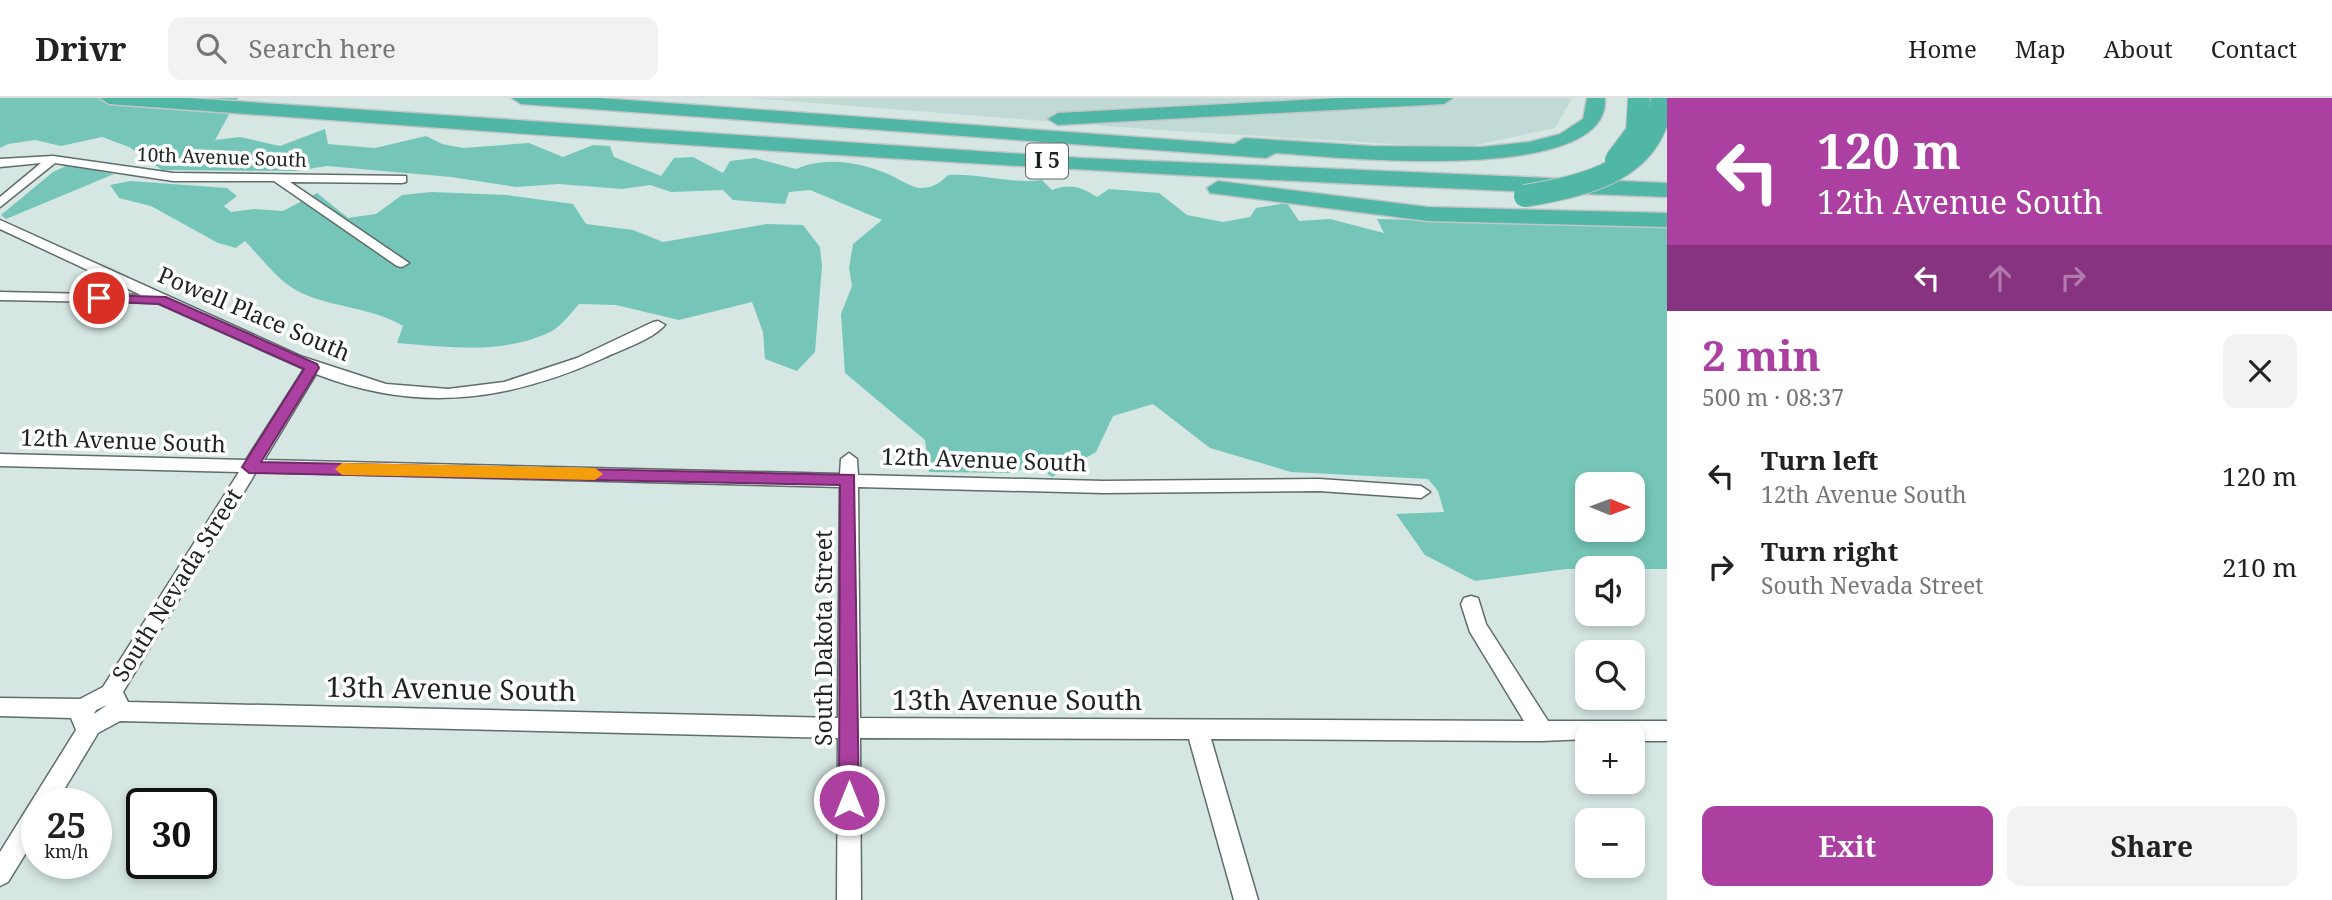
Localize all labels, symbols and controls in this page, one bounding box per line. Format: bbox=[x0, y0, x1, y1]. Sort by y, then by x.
search box bbox=[168, 17, 658, 80]
text: Drivr bbox=[35, 26, 126, 71]
icon: search bbox=[192, 29, 230, 67]
text: Search here bbox=[248, 30, 396, 66]
text: Home bbox=[1908, 32, 1977, 65]
text: Map bbox=[2015, 32, 2066, 65]
text: About bbox=[2104, 32, 2173, 65]
text: Contact bbox=[2211, 32, 2297, 65]
text: 120 m bbox=[1817, 117, 1961, 183]
icon: left bbox=[1702, 126, 1793, 217]
street label: 10th Avenue South bbox=[137, 141, 307, 173]
road number: I 5 bbox=[1026, 144, 1068, 178]
text: 12th Avenue South bbox=[1817, 180, 2103, 223]
street label: Powell Place South bbox=[153, 258, 356, 368]
icon: left bbox=[1908, 259, 1946, 297]
icon: ahead bbox=[1981, 259, 2019, 297]
icon: right bbox=[2054, 259, 2092, 297]
pin bbox=[69, 268, 129, 328]
icon: arrive bbox=[80, 279, 118, 317]
text: 2 min bbox=[1702, 326, 1821, 383]
button: close bbox=[2223, 334, 2297, 408]
text: 500 m · 08:37 bbox=[1702, 381, 1844, 413]
street label: 12th Avenue South bbox=[20, 420, 226, 460]
street label: 12th Avenue South bbox=[881, 439, 1087, 479]
text: Turn left bbox=[1761, 442, 1878, 478]
icon: left bbox=[1702, 457, 1740, 495]
text: 120 m bbox=[2222, 458, 2297, 494]
north arrow bbox=[1575, 472, 1645, 542]
map controls bbox=[1575, 472, 1645, 878]
text: 12th Avenue South bbox=[1761, 478, 1967, 510]
street label: South Nevada Street bbox=[104, 482, 249, 687]
street label: South Dakota Street bbox=[807, 530, 839, 746]
text: Turn right bbox=[1761, 533, 1898, 569]
icon: right bbox=[1702, 548, 1740, 586]
text: 210 m bbox=[2222, 549, 2297, 585]
button: sound bbox=[1575, 556, 1645, 626]
text: South Nevada Street bbox=[1761, 569, 1983, 601]
button: search bbox=[1575, 640, 1645, 710]
street label: 13th Avenue South bbox=[326, 667, 577, 709]
street label: 13th Avenue South bbox=[892, 680, 1142, 718]
button: + bbox=[1575, 724, 1645, 794]
position arrow bbox=[812, 763, 886, 837]
speed limit sign: 30 bbox=[126, 788, 217, 879]
text: 25 bbox=[47, 801, 86, 848]
button: Exit bbox=[1702, 806, 1993, 886]
button: Share bbox=[2007, 806, 2297, 886]
button: − bbox=[1575, 808, 1645, 878]
text: km/h bbox=[44, 839, 89, 863]

